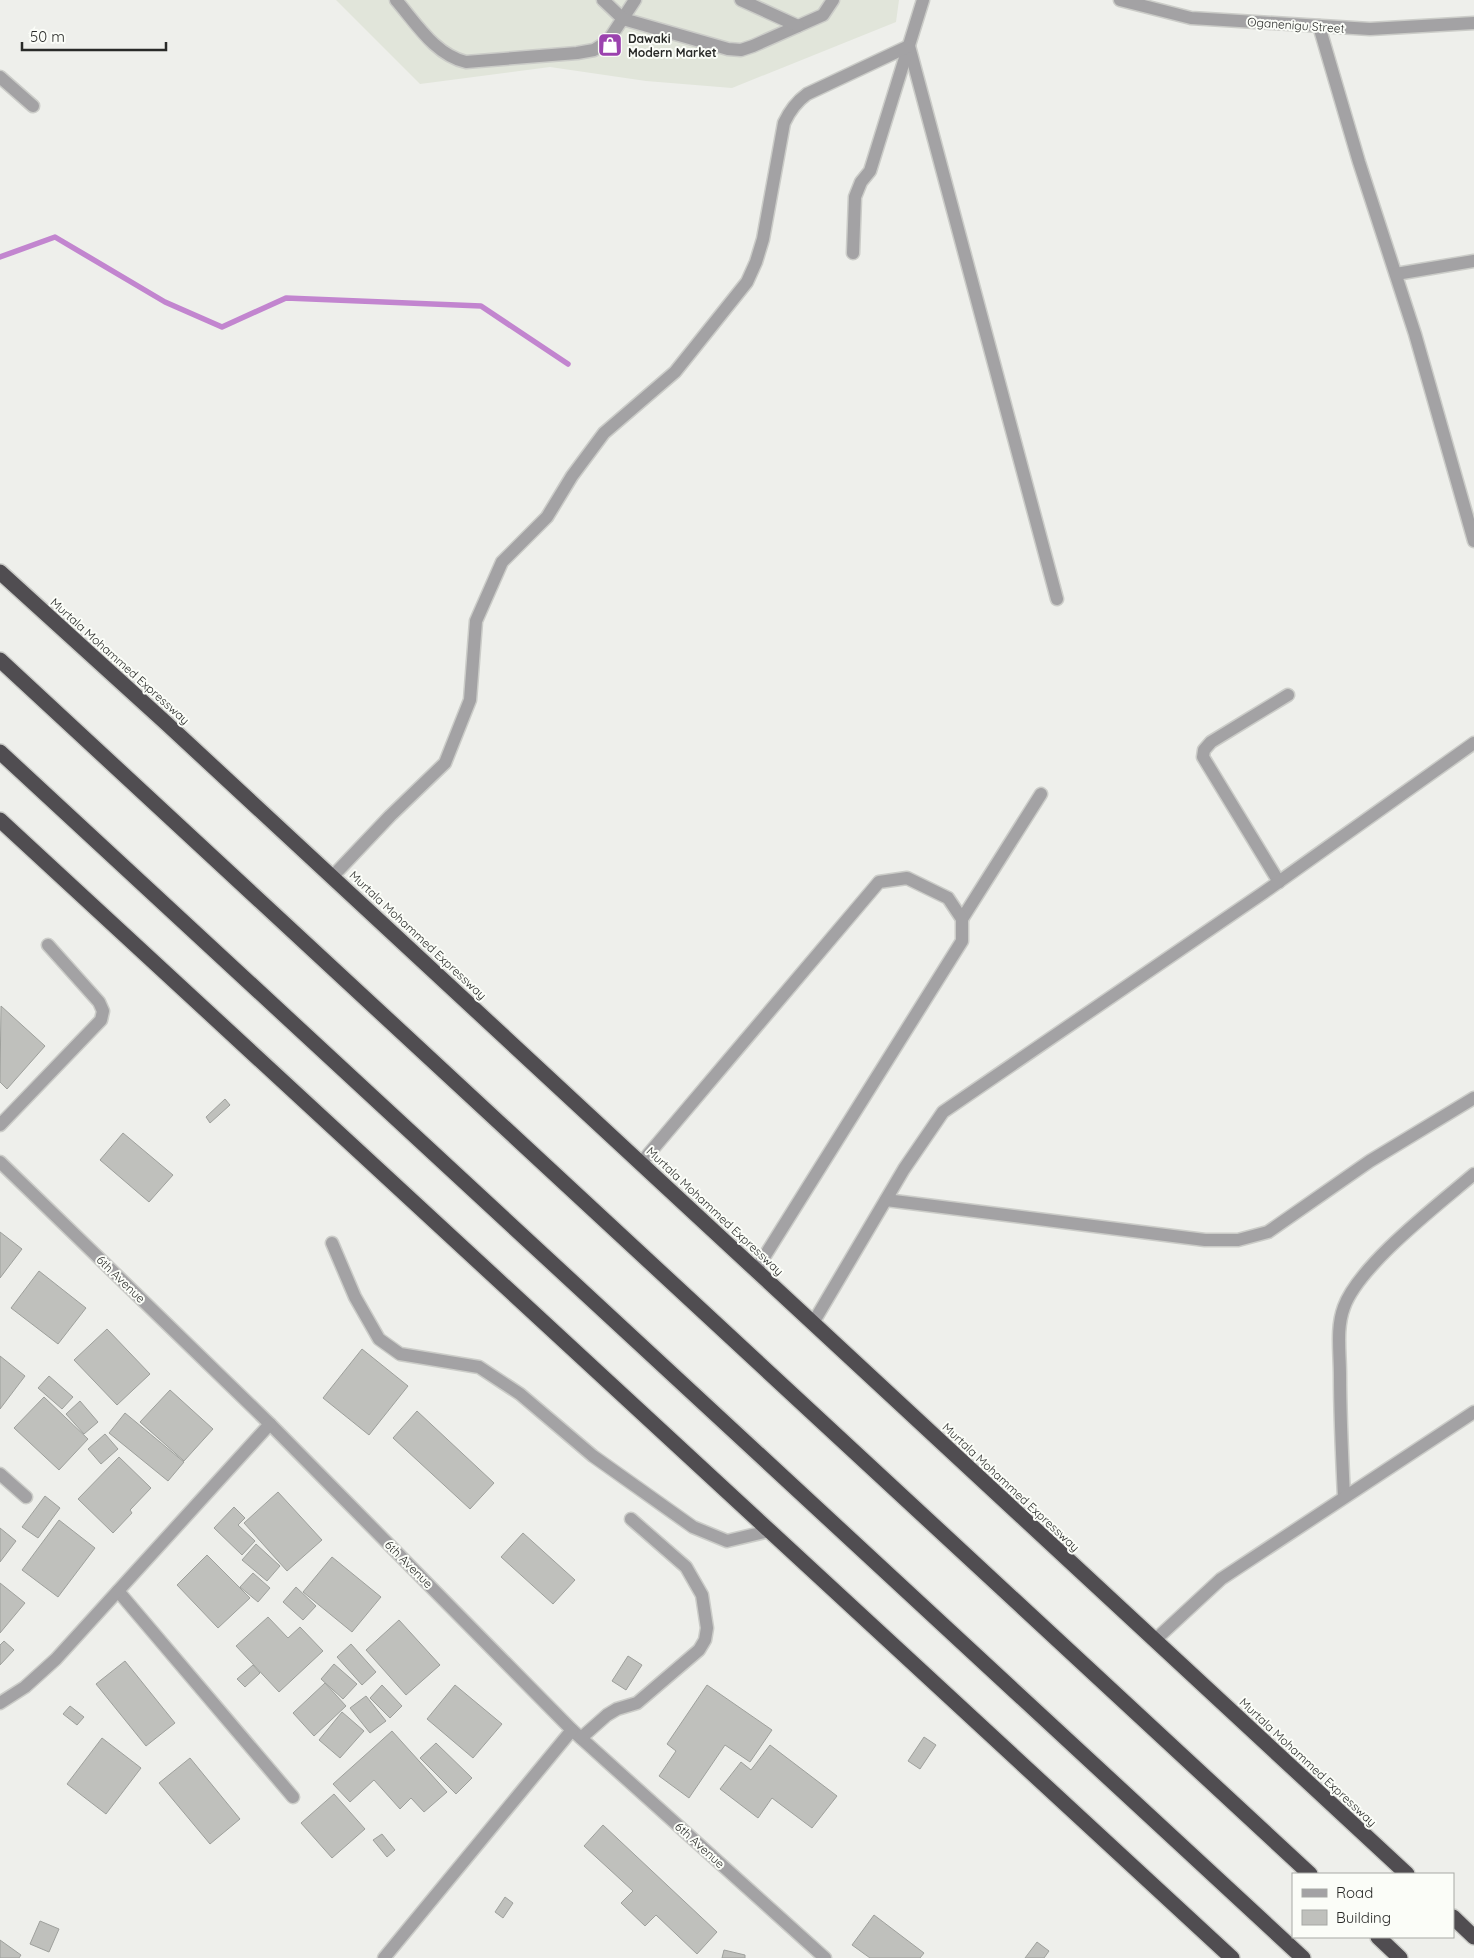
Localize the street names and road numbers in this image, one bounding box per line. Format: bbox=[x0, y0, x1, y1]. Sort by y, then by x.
street label: Oganenigu Street bbox=[1247, 14, 1345, 36]
street label: Murtala Mohammed Expressway bbox=[47, 595, 193, 727]
street label: Murtala Mohammed Expressway bbox=[346, 867, 490, 1003]
street label: Murtala Mohammed Expressway bbox=[643, 1143, 787, 1279]
street label: 6th Avenue bbox=[94, 1252, 149, 1306]
street label: Murtala Mohammed Expressway bbox=[939, 1419, 1083, 1555]
street label: 6th Avenue bbox=[382, 1537, 436, 1591]
street label: Murtala Mohammed Expressway bbox=[1236, 1694, 1380, 1830]
street label: 6th Avenue bbox=[672, 1819, 728, 1871]

